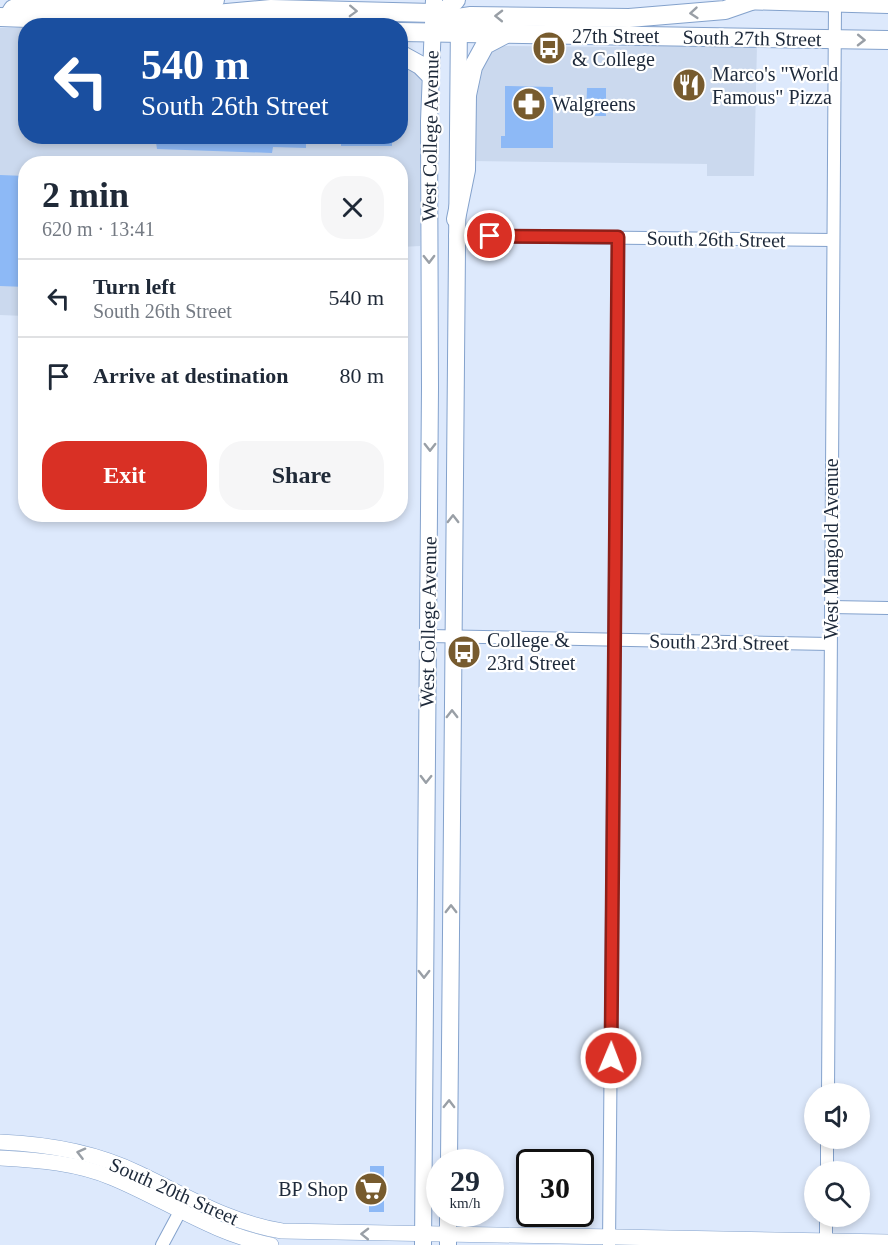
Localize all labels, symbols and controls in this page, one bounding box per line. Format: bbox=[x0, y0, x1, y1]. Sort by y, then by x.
one-way arrow bbox=[348, 5, 357, 17]
one-way arrow bbox=[689, 6, 698, 19]
one-way arrow bbox=[495, 10, 504, 22]
place label: 27th Street & College bbox=[572, 25, 660, 71]
street label: South 27th Street bbox=[682, 26, 822, 50]
bus stop icon: 27th Street & College bbox=[531, 30, 567, 66]
one-way arrow bbox=[857, 34, 866, 46]
icon: left bbox=[42, 42, 120, 120]
text: 540 m bbox=[141, 42, 250, 88]
street label: West College Avenue bbox=[418, 50, 443, 222]
place label: Marco's "World Famous" Pizza bbox=[712, 63, 838, 108]
restaurant icon: Marco's "World Famous" Pizza bbox=[671, 67, 707, 103]
pharmacy icon: Walgreens bbox=[511, 86, 547, 122]
text: South 26th Street bbox=[141, 91, 329, 121]
place label: Walgreens bbox=[552, 93, 636, 116]
text: 2 min bbox=[42, 175, 129, 215]
button: close bbox=[321, 176, 384, 239]
pin bbox=[464, 210, 515, 261]
text: 620 m · 13:41 bbox=[42, 218, 155, 240]
icon: arrive bbox=[473, 219, 506, 252]
street label: South 26th Street bbox=[646, 227, 786, 251]
one-way arrow bbox=[423, 255, 435, 264]
text: Turn left bbox=[93, 274, 176, 299]
icon: left bbox=[42, 282, 75, 315]
text: 540 m bbox=[328, 285, 384, 310]
text: South 26th Street bbox=[93, 300, 232, 322]
icon: arrive bbox=[42, 360, 75, 393]
text: Arrive at destination bbox=[93, 363, 289, 388]
text: 80 m bbox=[339, 363, 384, 388]
button: Exit bbox=[42, 441, 207, 510]
button: Share bbox=[219, 441, 384, 510]
one-way arrow bbox=[424, 442, 436, 451]
street label: West Mangold Avenue bbox=[820, 458, 843, 640]
one-way arrow bbox=[447, 515, 459, 524]
street label: West College Avenue bbox=[416, 536, 441, 708]
place label: College & 23rd Street bbox=[487, 629, 576, 674]
street label: South 23rd Street bbox=[649, 630, 790, 654]
bus stop icon: College & 23rd Street bbox=[446, 634, 482, 670]
one-way arrow bbox=[446, 710, 458, 719]
one-way arrow bbox=[420, 774, 433, 783]
one-way arrow bbox=[445, 905, 457, 914]
one-way arrow bbox=[418, 969, 430, 978]
position arrow bbox=[579, 1026, 643, 1090]
map controls bbox=[804, 1083, 870, 1227]
button: sound bbox=[804, 1083, 870, 1149]
one-way arrow bbox=[443, 1100, 456, 1109]
one-way arrow bbox=[76, 1147, 86, 1160]
speed limit sign: 30 bbox=[516, 1149, 594, 1227]
street label: South 20th Street bbox=[106, 1153, 242, 1229]
button: search bbox=[804, 1161, 870, 1227]
text: 29 bbox=[450, 1164, 480, 1197]
supermarket icon: BP Shop bbox=[353, 1171, 389, 1207]
place label: BP Shop bbox=[278, 1178, 348, 1201]
text: km/h bbox=[450, 1195, 480, 1211]
one-way arrow bbox=[360, 1228, 369, 1240]

